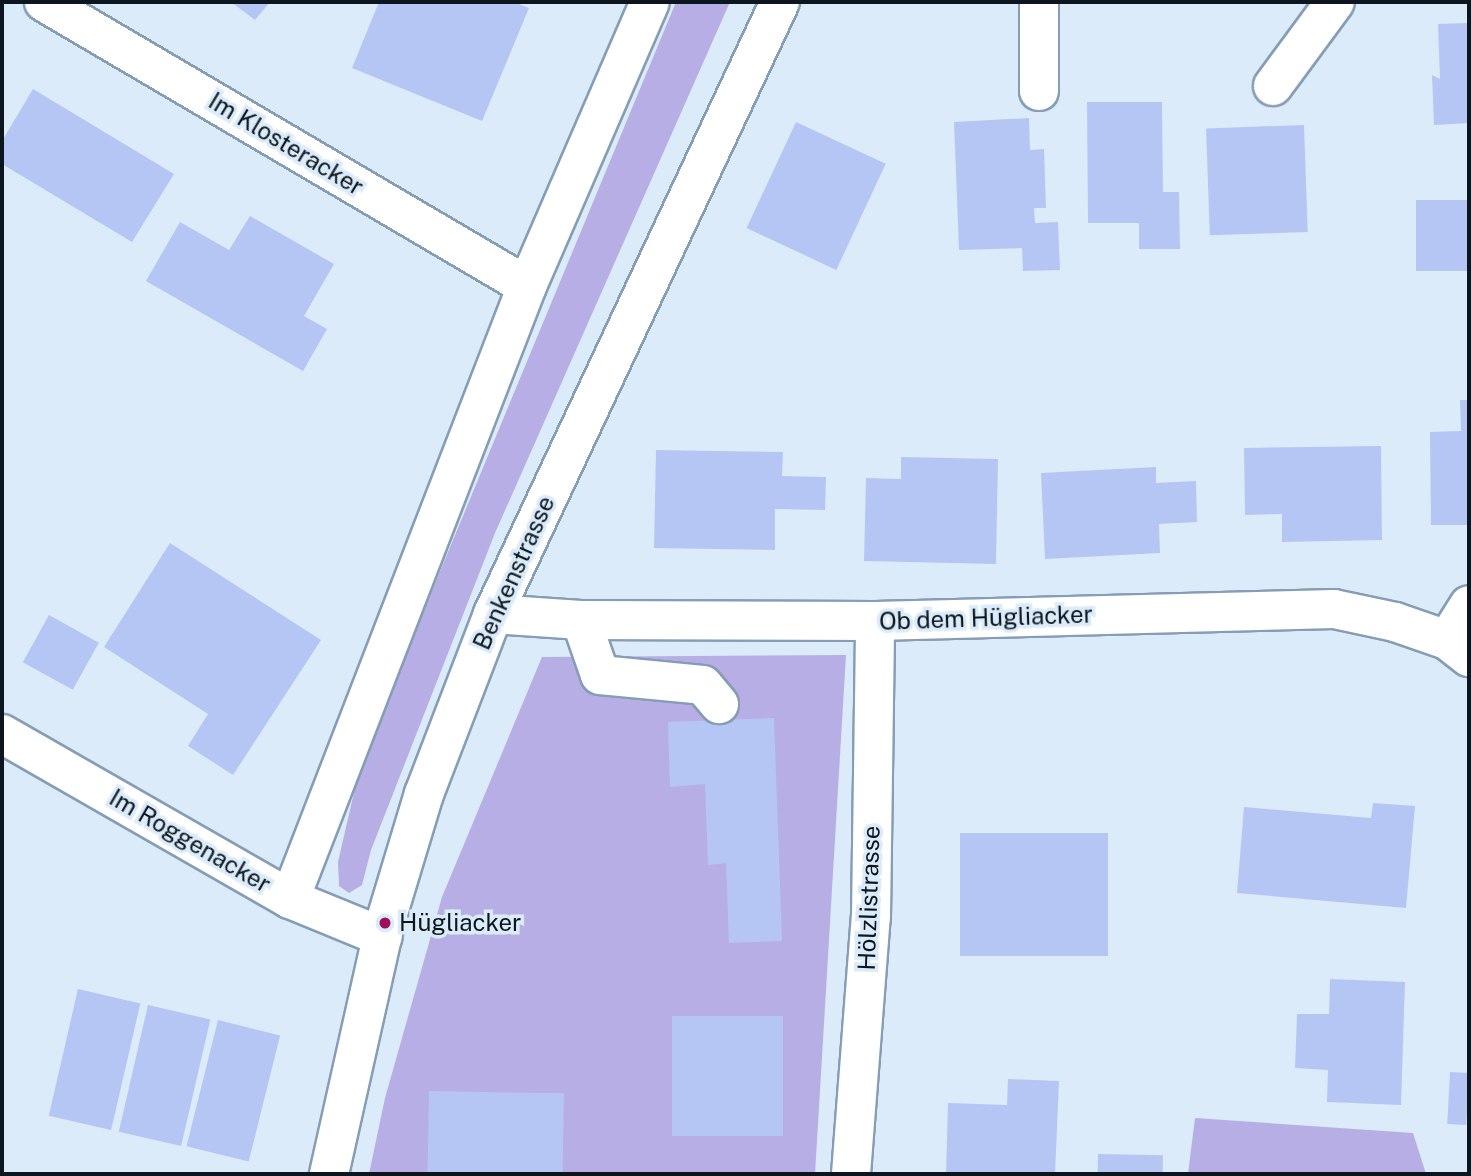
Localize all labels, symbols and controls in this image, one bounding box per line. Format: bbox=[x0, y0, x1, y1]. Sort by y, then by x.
street label: Im Klosteracker bbox=[203, 86, 369, 202]
street label: Benkenstrasse bbox=[467, 492, 561, 654]
street label: Ob dem Hügliacker bbox=[878, 600, 1094, 636]
street label: Im Roggenacker bbox=[104, 783, 276, 899]
street label: Hölzlistrasse bbox=[852, 825, 886, 971]
place label: Hügliacker bbox=[399, 909, 521, 937]
marker: Hügliacker bbox=[377, 915, 393, 931]

